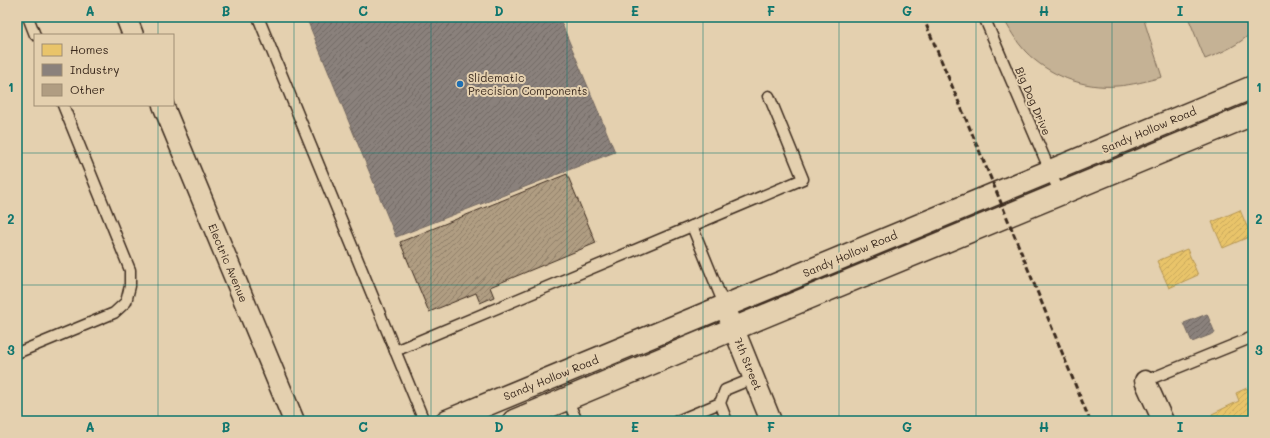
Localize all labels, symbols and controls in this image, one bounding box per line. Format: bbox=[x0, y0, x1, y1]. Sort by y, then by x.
text: A bbox=[85, 2, 95, 19]
text: B bbox=[222, 2, 231, 19]
text: C bbox=[358, 2, 368, 19]
text: D bbox=[494, 2, 504, 19]
text: E bbox=[631, 2, 639, 19]
text: F bbox=[767, 2, 775, 19]
text: G bbox=[902, 2, 912, 19]
text: H bbox=[1039, 2, 1049, 19]
text: I bbox=[1177, 2, 1184, 19]
legend bbox=[34, 34, 174, 106]
text: Homes bbox=[70, 41, 109, 57]
text: Industry bbox=[70, 61, 119, 77]
street label: Big Dog Drive bbox=[1012, 64, 1055, 138]
place label: Slidematic Precision Components bbox=[468, 70, 587, 98]
text: 1 bbox=[8, 78, 14, 95]
text: 1 bbox=[1256, 78, 1262, 95]
marker: Slidematic Precision Components bbox=[455, 79, 465, 89]
text: Other bbox=[70, 81, 105, 97]
street label: Sandy Hollow Road bbox=[1099, 103, 1198, 156]
text: 2 bbox=[7, 210, 15, 227]
text: 2 bbox=[1255, 210, 1263, 227]
street label: Electric Avenue bbox=[205, 221, 252, 305]
street label: Sandy Hollow Road bbox=[800, 227, 899, 280]
street label: 7th Street bbox=[731, 335, 766, 393]
text: 3 bbox=[7, 341, 15, 358]
text: 3 bbox=[1255, 341, 1263, 358]
street label: Sandy Hollow Road bbox=[501, 352, 601, 403]
text: A bbox=[85, 418, 95, 435]
text: B bbox=[222, 418, 231, 435]
text: C bbox=[358, 418, 368, 435]
text: D bbox=[494, 418, 504, 435]
text: E bbox=[631, 418, 639, 435]
text: F bbox=[767, 418, 775, 435]
text: G bbox=[902, 418, 912, 435]
text: H bbox=[1039, 418, 1049, 435]
text: I bbox=[1177, 418, 1184, 435]

